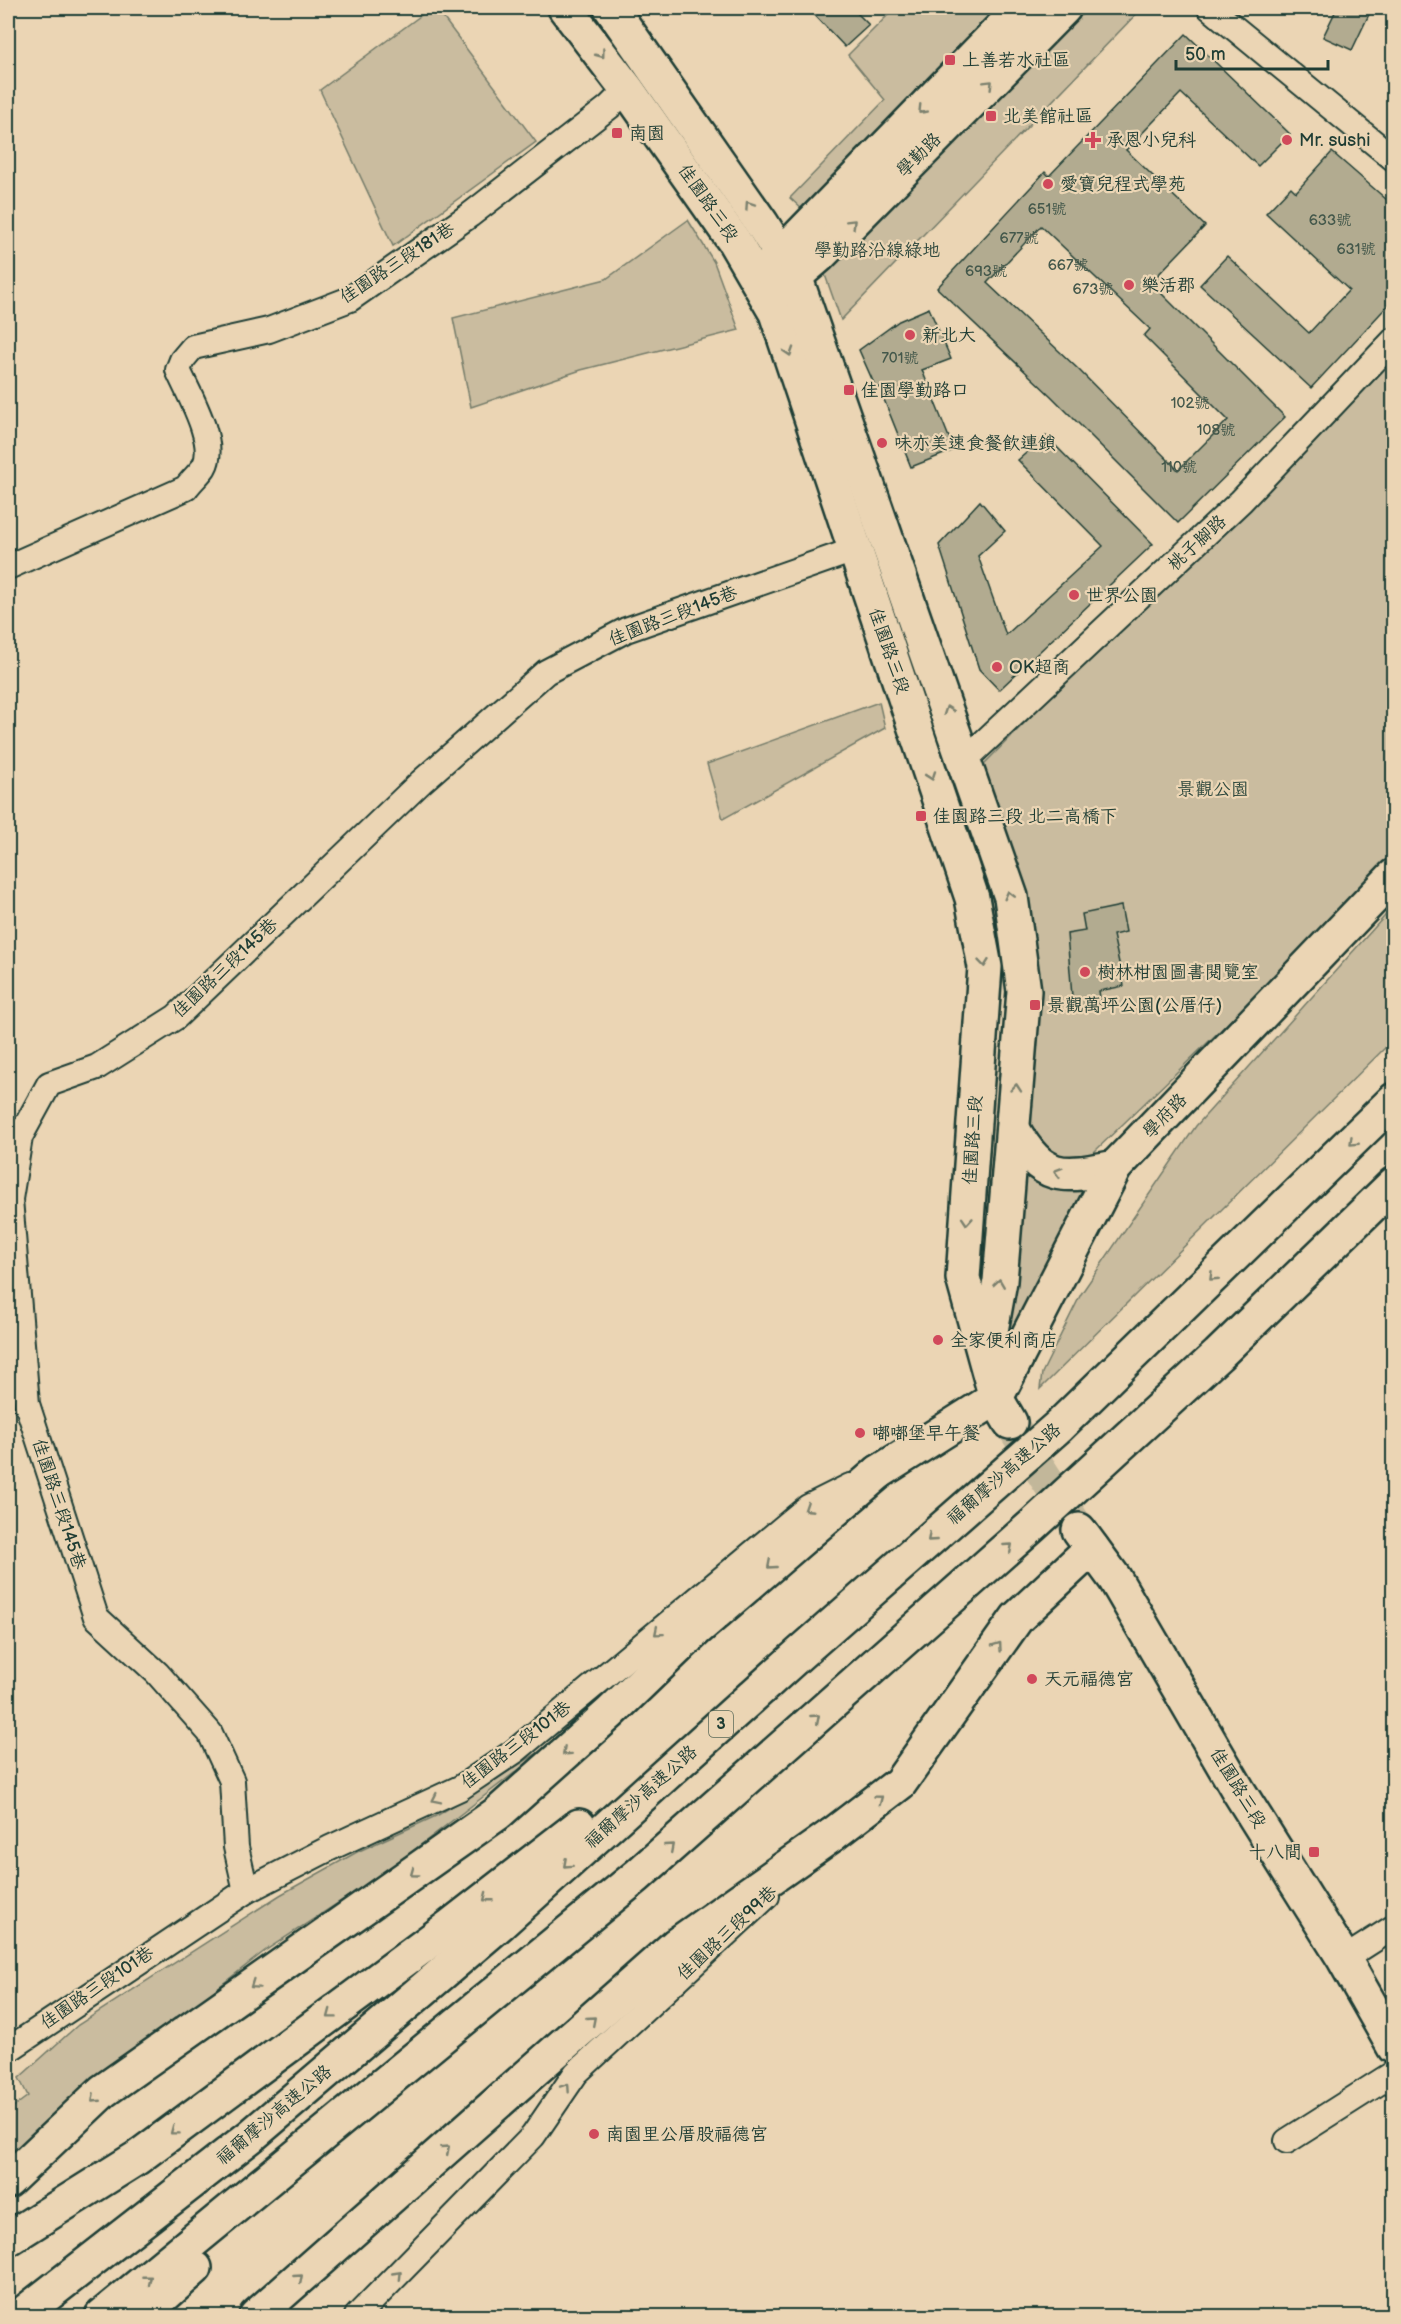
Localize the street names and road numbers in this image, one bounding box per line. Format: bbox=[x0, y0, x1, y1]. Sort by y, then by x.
street label: 學勤路 bbox=[892, 128, 946, 182]
street label: 佳園路三段 bbox=[674, 160, 742, 246]
street label: 佳園路三段181巷 bbox=[336, 218, 458, 308]
street label: 桃子腳路 bbox=[1164, 511, 1230, 575]
street label: 佳園路三段145巷 bbox=[606, 582, 740, 650]
street label: 佳園路三段 bbox=[864, 605, 914, 697]
street label: 佳園路三段145巷 bbox=[168, 914, 282, 1022]
street label: 學府路 bbox=[1139, 1089, 1191, 1143]
street label: 佳園路三段 bbox=[959, 1094, 987, 1186]
street label: 福爾摩沙高速公路 bbox=[943, 1419, 1065, 1529]
street label: 佳園路三段145巷 bbox=[28, 1436, 90, 1572]
street label: 佳園路三段101巷 bbox=[457, 1697, 575, 1793]
road number: 3 bbox=[709, 1711, 733, 1737]
street label: 福爾摩沙高速公路 bbox=[580, 1741, 702, 1853]
street label: 佳園路三段 bbox=[1206, 1744, 1270, 1832]
street label: 佳園路三段99巷 bbox=[673, 1881, 781, 1985]
street label: 佳園路三段101巷 bbox=[36, 1942, 158, 2034]
street label: 福爾摩沙高速公路 bbox=[212, 2061, 336, 2169]

